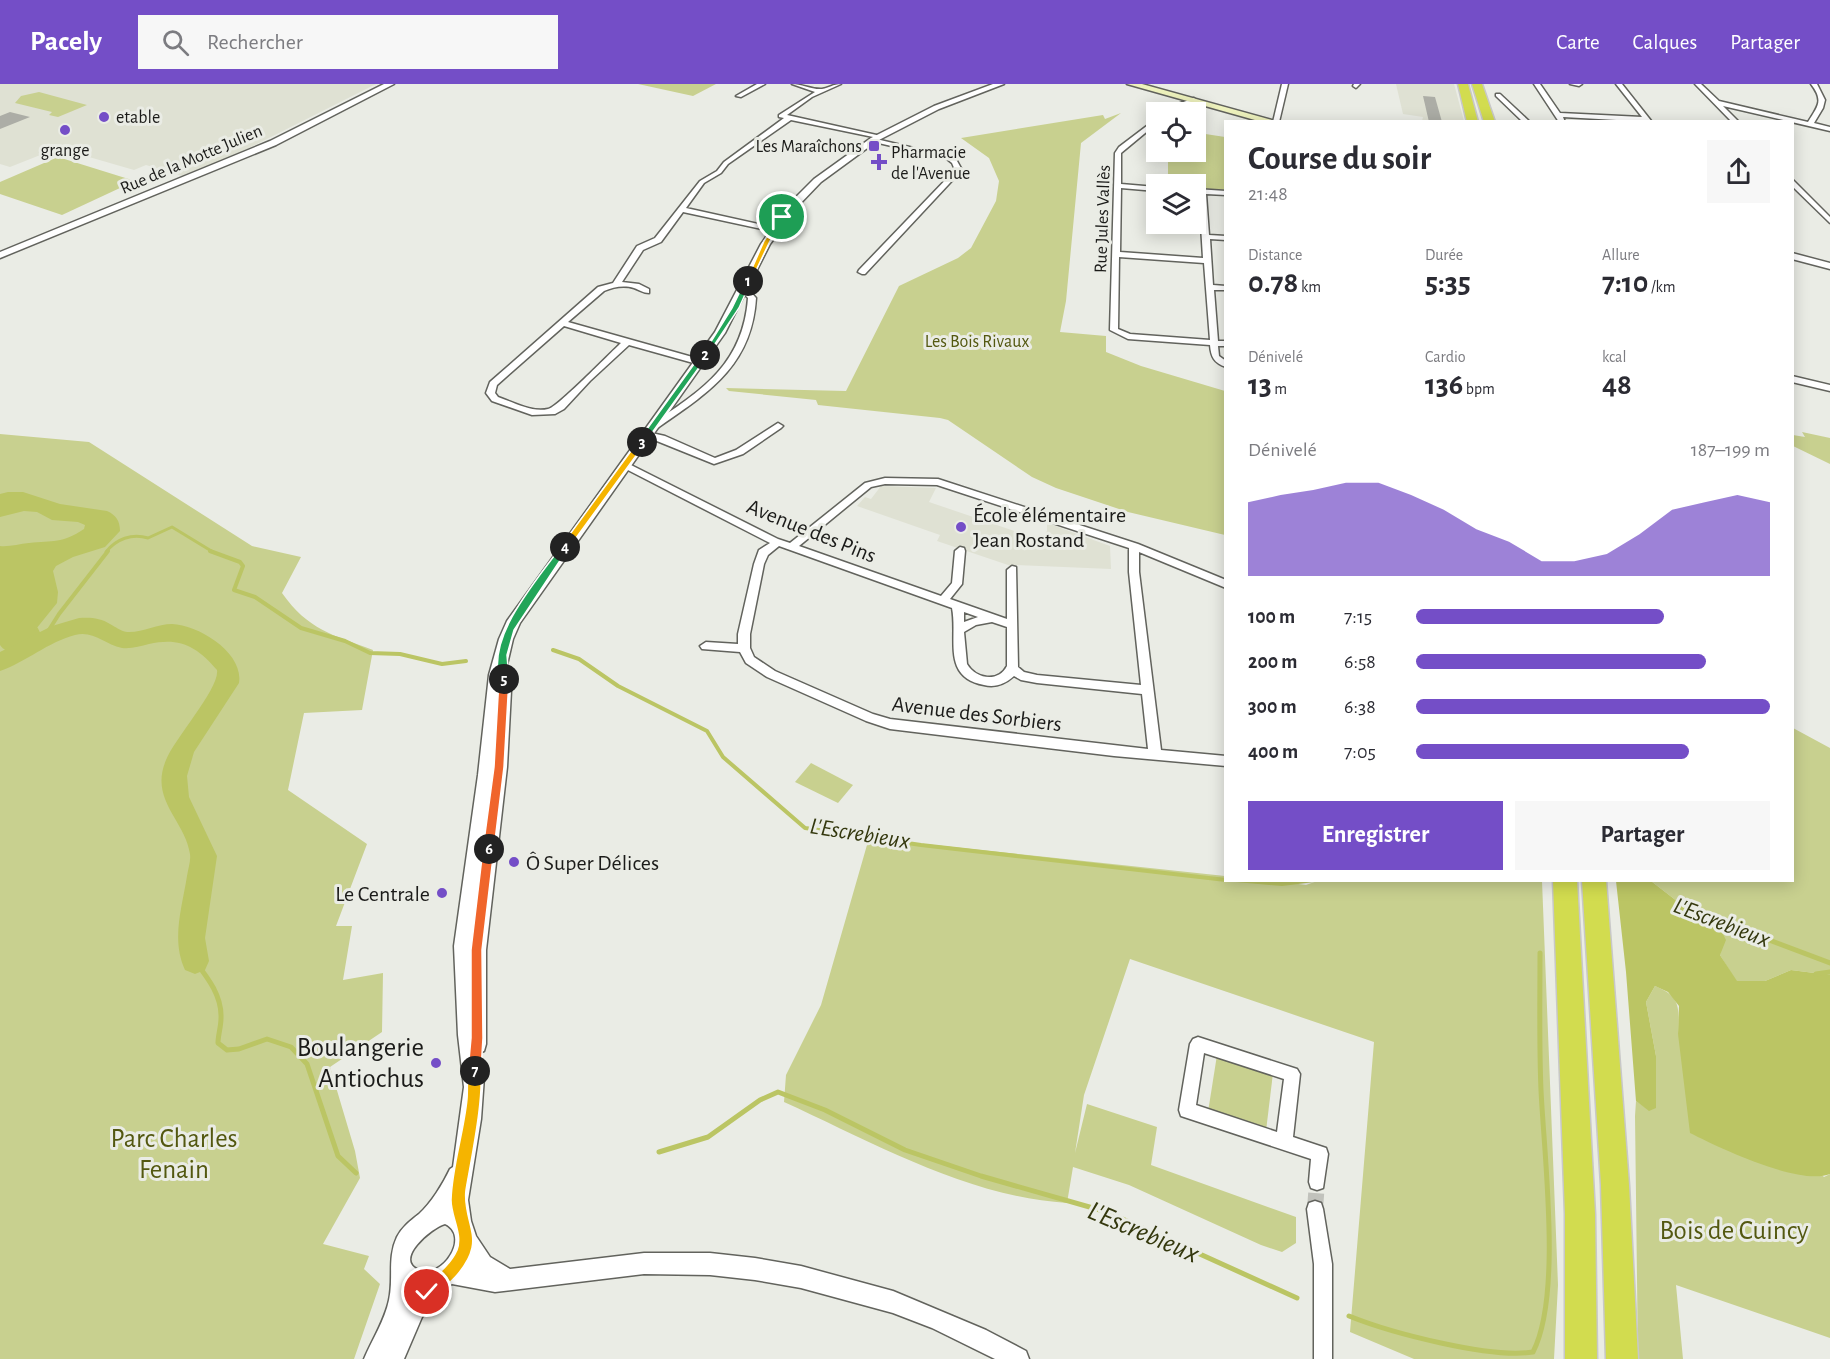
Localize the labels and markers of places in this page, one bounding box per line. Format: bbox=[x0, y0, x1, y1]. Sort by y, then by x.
place label: etable bbox=[116, 109, 160, 127]
marker: etable bbox=[97, 110, 111, 124]
marker: grange bbox=[58, 123, 72, 137]
place label: Les Maraîchons bbox=[755, 138, 862, 156]
marker: Les Maraîchons bbox=[867, 139, 881, 153]
place label: grange bbox=[41, 142, 89, 160]
place label: Pharmacie de l'Avenue bbox=[891, 144, 970, 183]
marker: Pharmacie de l'Avenue bbox=[872, 155, 886, 169]
pin bbox=[756, 191, 807, 242]
pin: 1 bbox=[733, 266, 763, 296]
pin: 2 bbox=[690, 340, 720, 370]
pin: 3 bbox=[627, 427, 657, 457]
place label: École élémentaire Jean Rostand bbox=[973, 503, 1126, 551]
marker: École élémentaire Jean Rostand bbox=[954, 520, 968, 534]
pin: 4 bbox=[550, 532, 580, 562]
pin: 5 bbox=[489, 664, 519, 694]
pin: 6 bbox=[474, 834, 504, 864]
place label: Ô Super Délices bbox=[526, 851, 659, 874]
marker: Ô Super Délices bbox=[507, 855, 521, 869]
place label: Le Centrale bbox=[335, 883, 430, 905]
marker: Le Centrale bbox=[435, 886, 449, 900]
place label: Boulangerie Antiochus bbox=[297, 1034, 424, 1092]
marker: Boulangerie Antiochus bbox=[429, 1056, 443, 1070]
pin: 7 bbox=[460, 1056, 490, 1086]
pin bbox=[401, 1266, 452, 1317]

